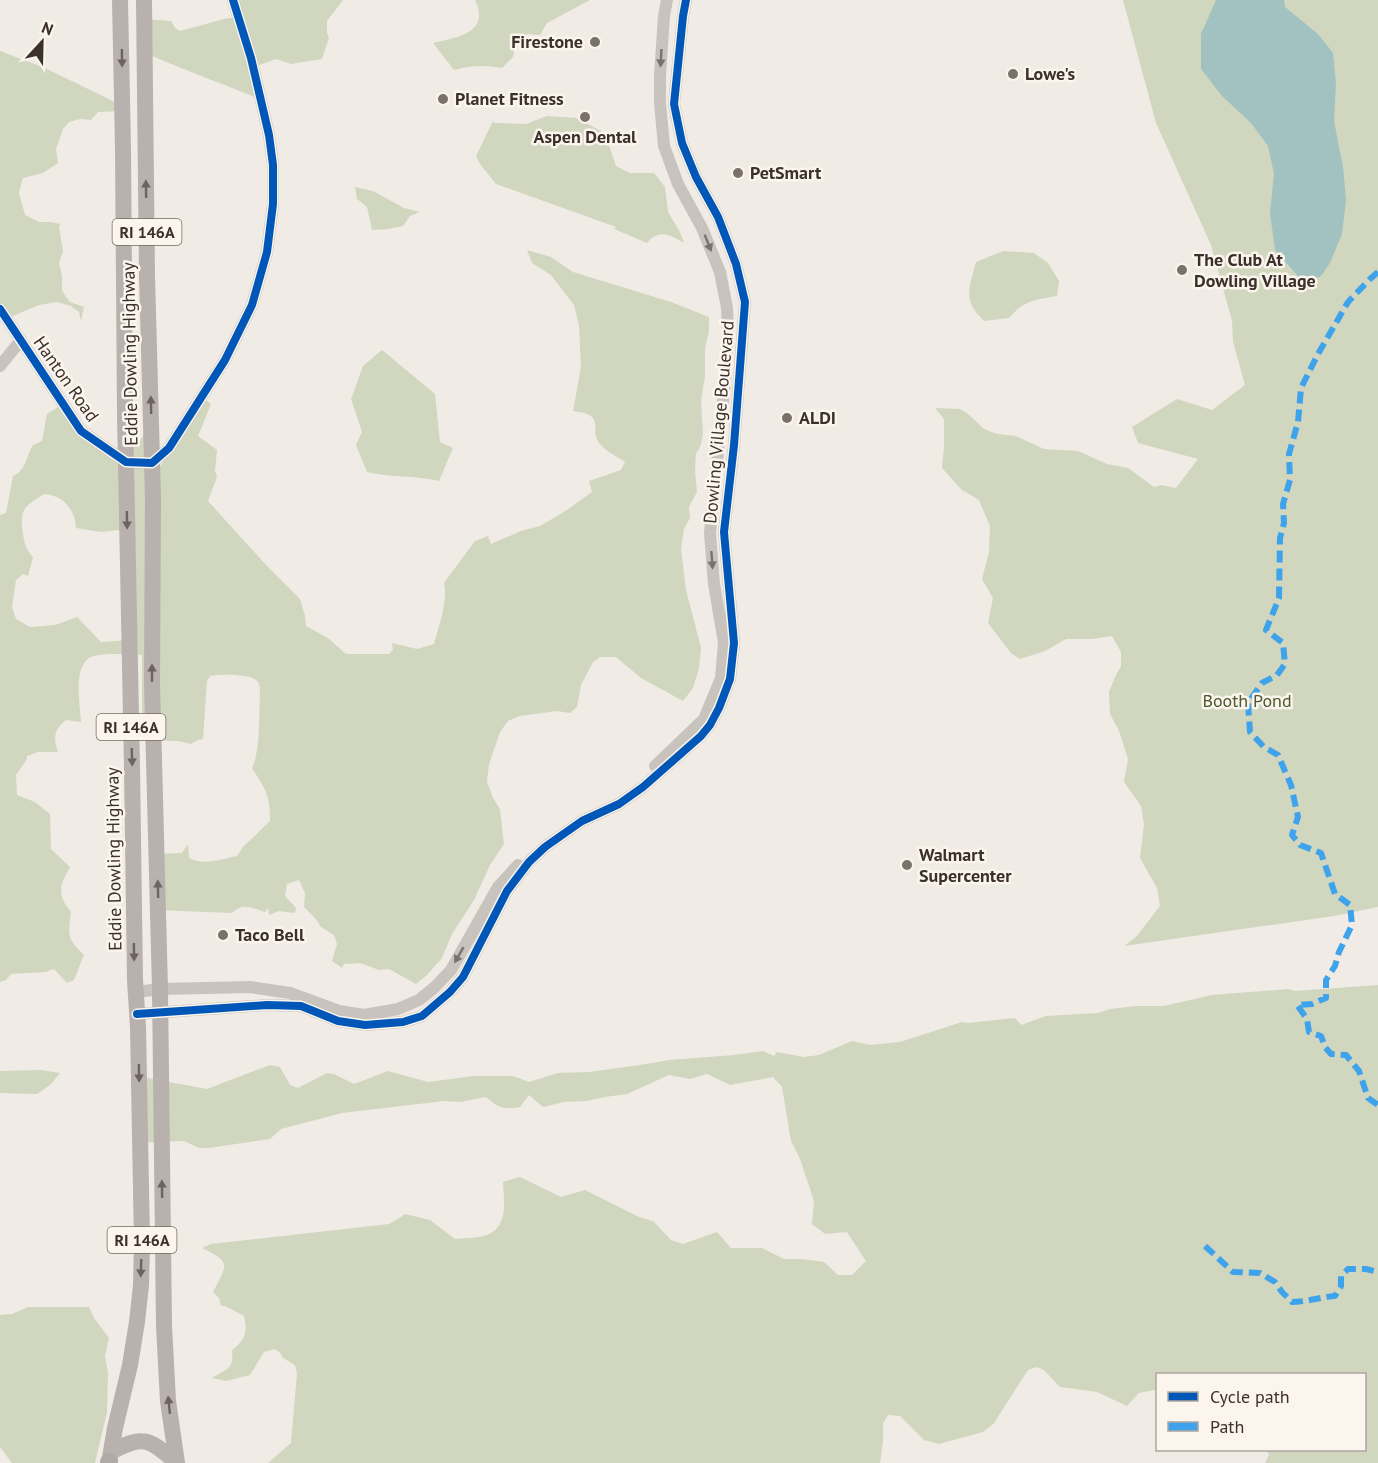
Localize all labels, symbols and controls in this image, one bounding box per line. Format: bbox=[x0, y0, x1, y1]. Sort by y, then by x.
north arrow bbox=[12, 12, 72, 72]
text: N bbox=[39, 17, 56, 39]
place label: Firestone bbox=[511, 30, 583, 53]
marker: Firestone bbox=[588, 35, 602, 49]
one-way arrow bbox=[117, 49, 126, 68]
one-way arrow bbox=[657, 49, 666, 68]
place label: Lowe's bbox=[1025, 62, 1075, 85]
marker: Lowe's bbox=[1006, 67, 1020, 81]
place label: Planet Fitness bbox=[455, 87, 564, 110]
marker: Planet Fitness bbox=[436, 92, 450, 106]
marker: Aspen Dental bbox=[578, 110, 592, 124]
place label: Aspen Dental bbox=[534, 125, 637, 148]
place label: PetSmart bbox=[750, 161, 822, 184]
marker: PetSmart bbox=[731, 166, 745, 180]
one-way arrow bbox=[141, 179, 151, 198]
road number: RI 146A bbox=[112, 219, 182, 245]
one-way arrow bbox=[704, 234, 714, 252]
place label: The Club At Dowling Village bbox=[1194, 248, 1316, 292]
street label: Eddie Dowling Highway bbox=[116, 261, 143, 446]
marker: The Club At Dowling Village bbox=[1175, 263, 1189, 277]
street label: Dowling Village Boulevard bbox=[698, 319, 739, 524]
street label: Hanton Road bbox=[29, 331, 104, 426]
one-way arrow bbox=[146, 395, 155, 414]
place label: ALDI bbox=[799, 406, 836, 429]
marker: ALDI bbox=[780, 411, 794, 425]
one-way arrow bbox=[123, 511, 132, 530]
one-way arrow bbox=[708, 551, 717, 570]
one-way arrow bbox=[147, 663, 157, 682]
park label: Booth Pond bbox=[1202, 689, 1292, 712]
road number: RI 146A bbox=[96, 714, 166, 740]
one-way arrow bbox=[127, 748, 136, 767]
street label: Eddie Dowling Highway bbox=[100, 766, 127, 951]
place label: Walmart Supercenter bbox=[919, 843, 1012, 887]
marker: Walmart Supercenter bbox=[900, 858, 914, 872]
one-way arrow bbox=[153, 879, 162, 898]
place label: Taco Bell bbox=[235, 923, 305, 946]
marker: Taco Bell bbox=[216, 928, 230, 942]
one-way arrow bbox=[129, 943, 139, 962]
one-way arrow bbox=[454, 947, 465, 963]
one-way arrow bbox=[134, 1063, 144, 1082]
one-way arrow bbox=[157, 1180, 167, 1199]
road number: RI 146A bbox=[108, 1227, 176, 1253]
one-way arrow bbox=[137, 1258, 146, 1277]
legend bbox=[1156, 1373, 1366, 1451]
text: Cycle path bbox=[1210, 1385, 1290, 1408]
one-way arrow bbox=[164, 1395, 174, 1414]
text: Path bbox=[1210, 1415, 1244, 1438]

